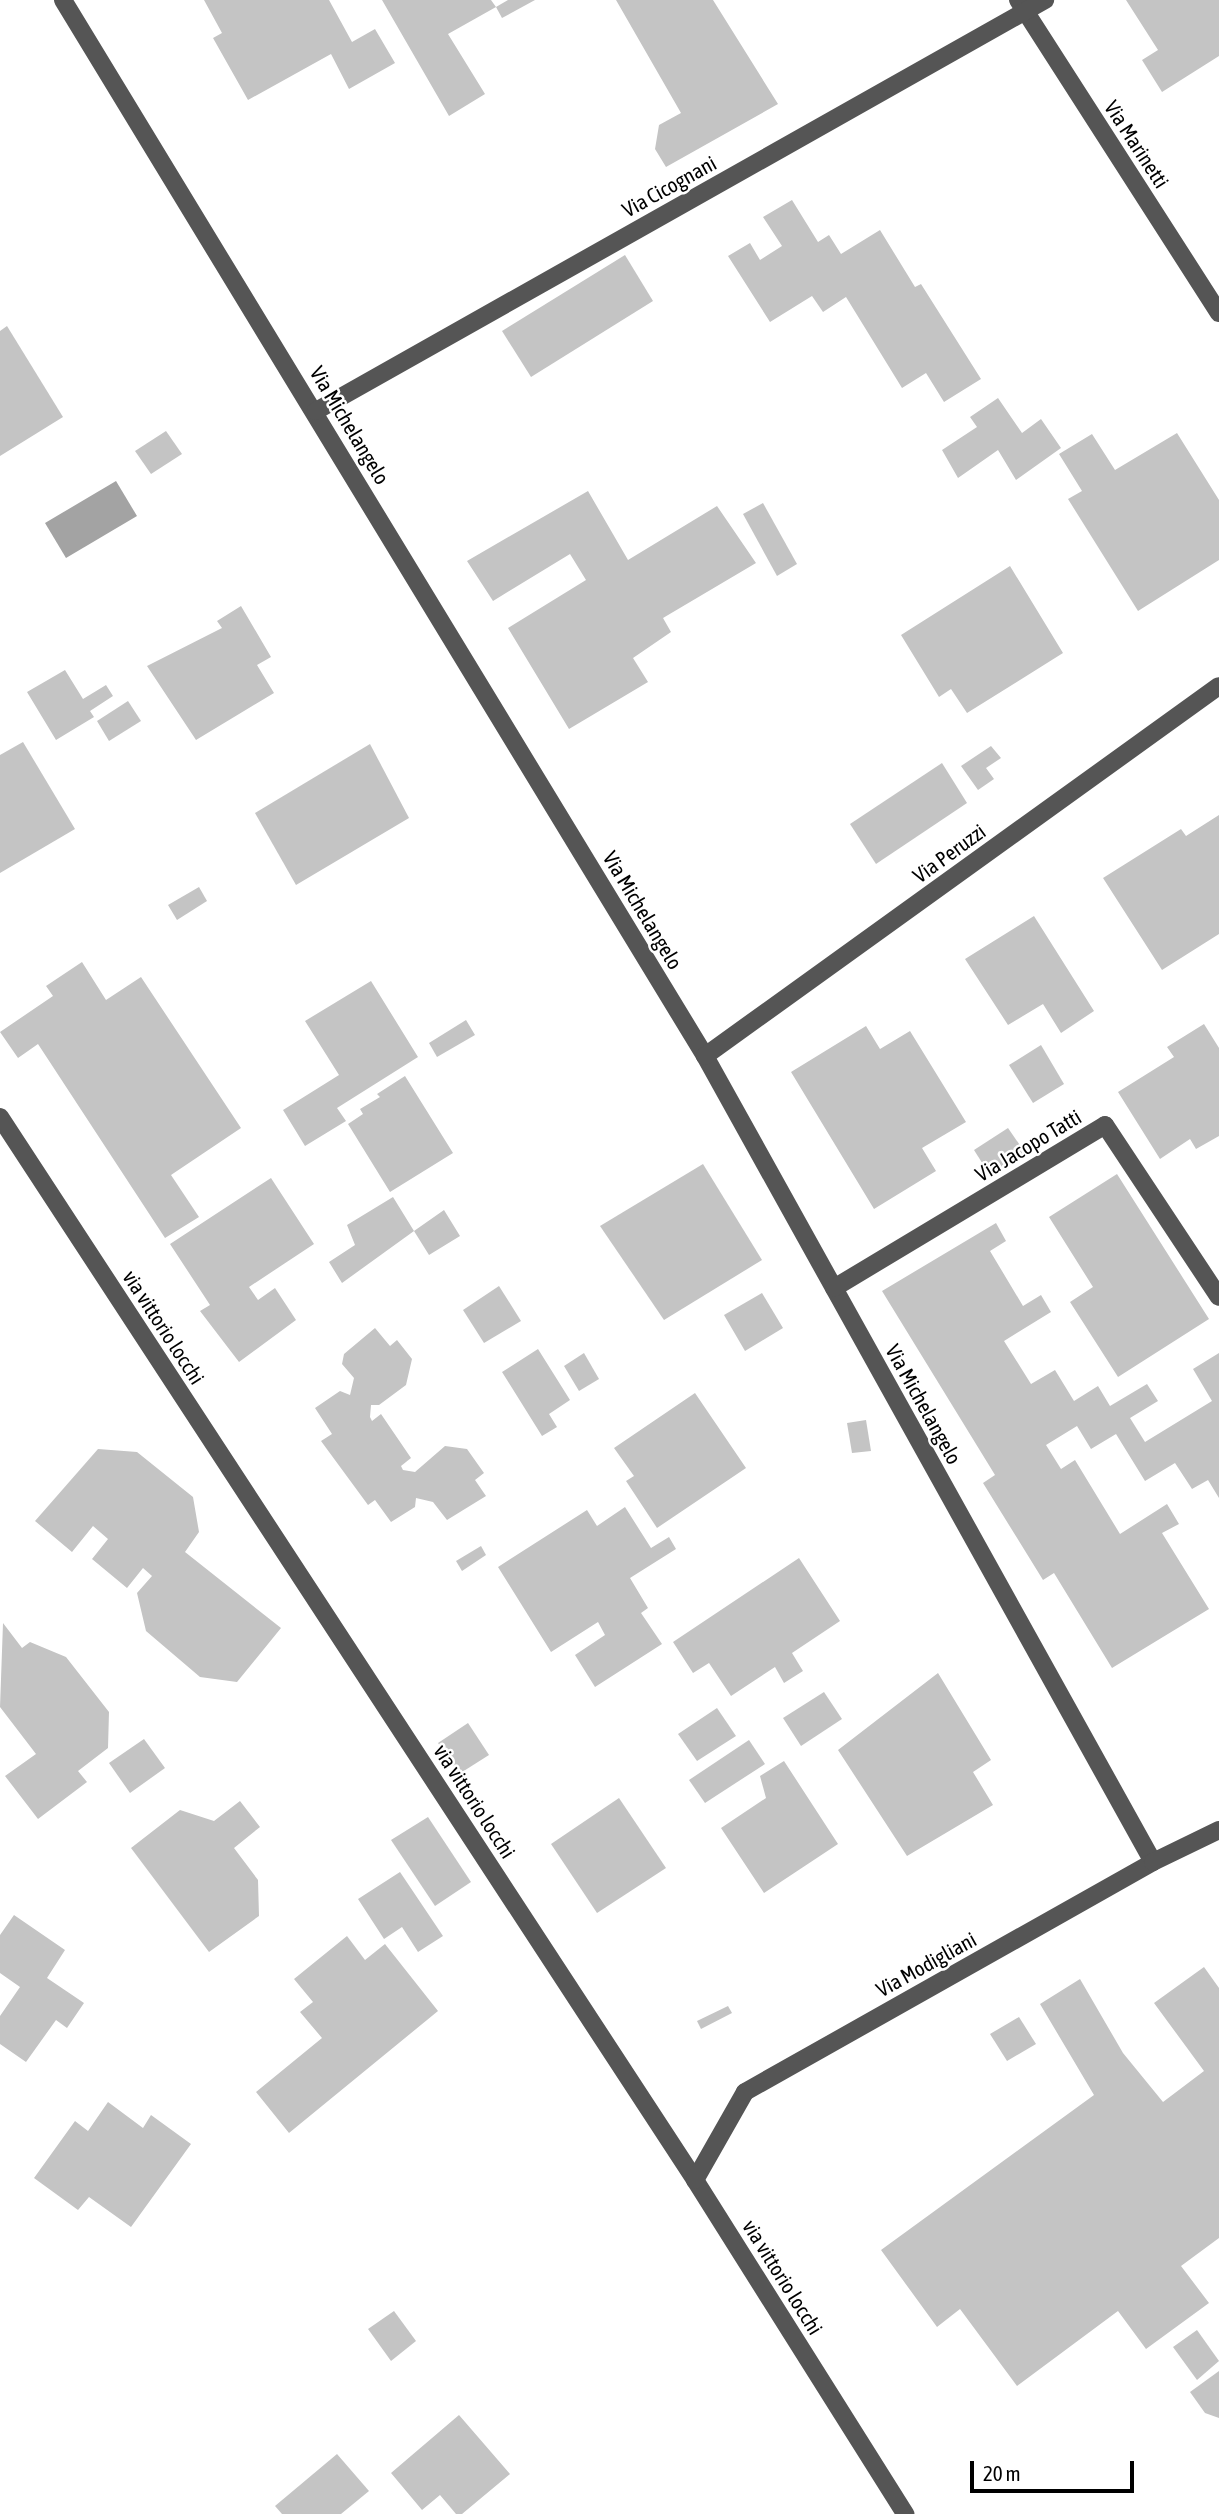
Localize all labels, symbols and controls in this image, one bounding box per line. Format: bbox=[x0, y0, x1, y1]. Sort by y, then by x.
street label: Via Marinetti bbox=[1099, 96, 1175, 192]
street label: Via Cicognani bbox=[618, 150, 720, 222]
street label: Via Michelangelo bbox=[305, 361, 395, 489]
street label: Via Peruzzi bbox=[908, 818, 990, 888]
street label: Via Michelangelo bbox=[598, 846, 688, 974]
street label: Via Jacopo Tatti bbox=[970, 1104, 1086, 1186]
street label: via vittorio locchi bbox=[118, 1265, 210, 1389]
street label: Via Michelangelo bbox=[881, 1340, 967, 1468]
street label: via vittorio locchi bbox=[429, 1739, 521, 1863]
street label: Via Modigliani bbox=[871, 1926, 981, 2002]
street label: via vittorio locchi bbox=[738, 2215, 828, 2339]
scale bar bbox=[974, 2448, 1138, 2492]
text: 20 m bbox=[983, 2461, 1021, 2485]

